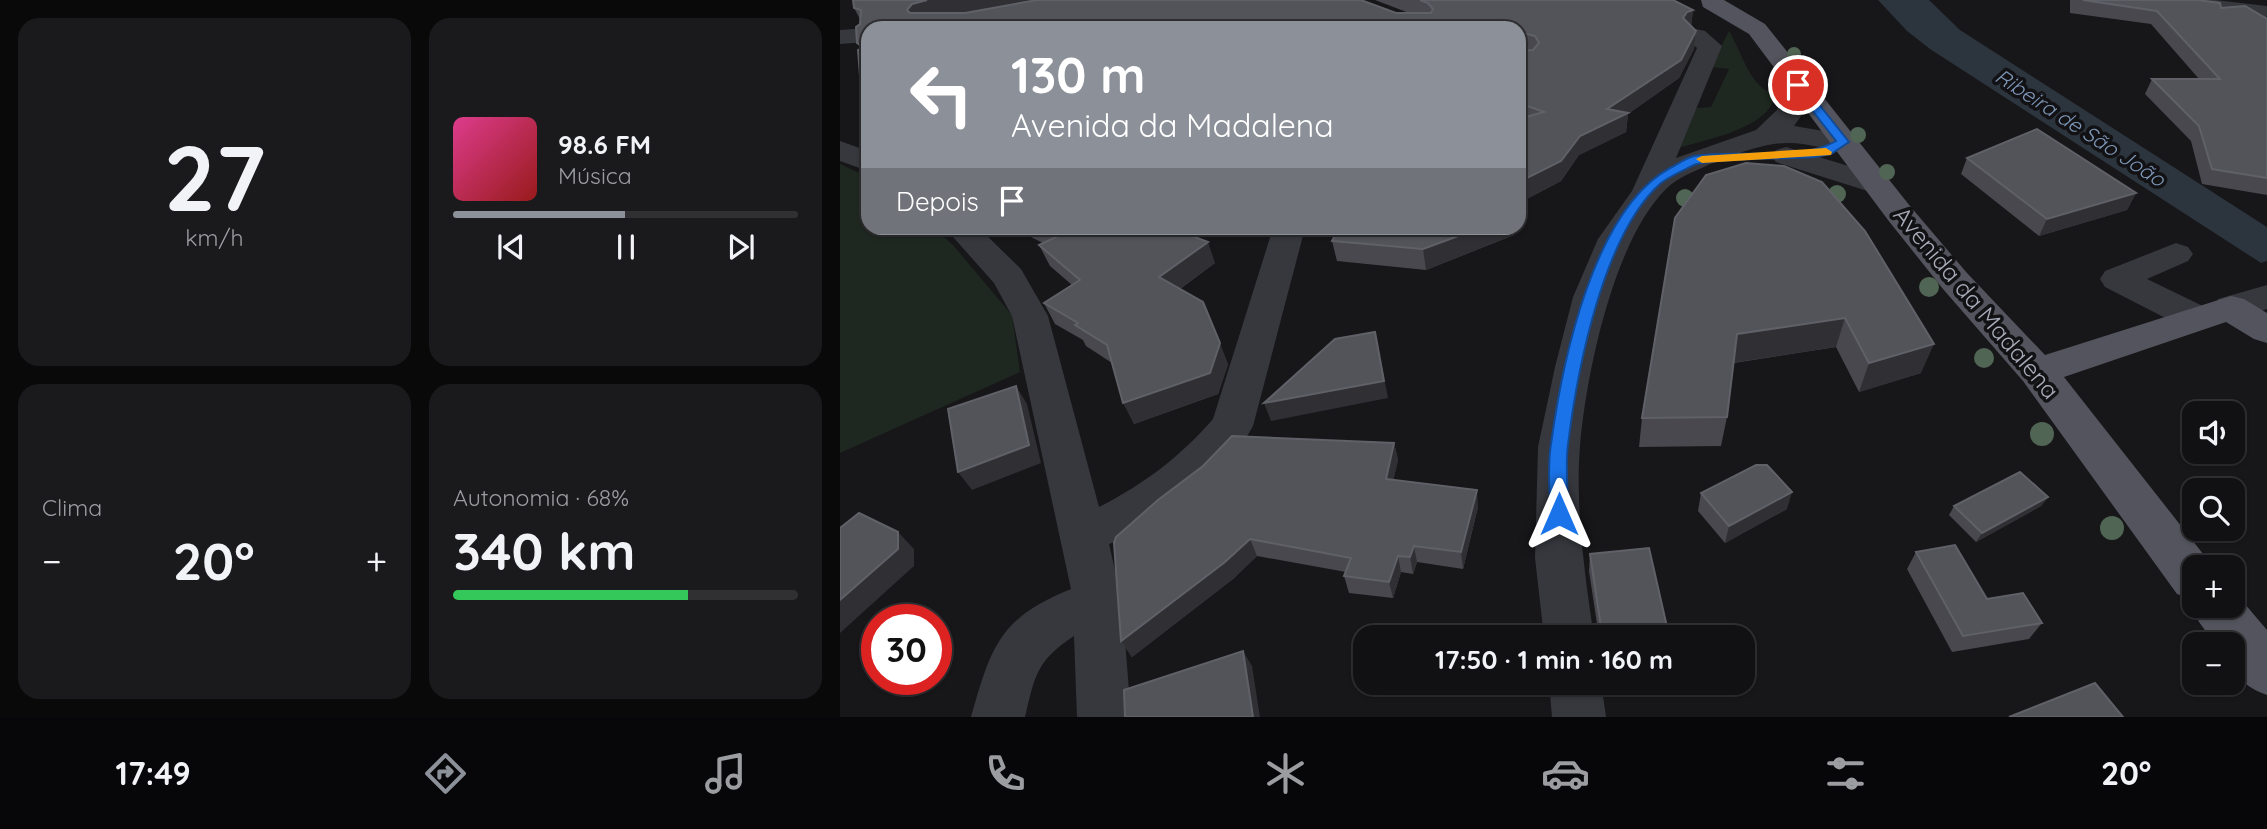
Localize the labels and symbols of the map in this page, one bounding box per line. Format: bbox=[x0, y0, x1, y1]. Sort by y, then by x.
pin bbox=[1768, 55, 1828, 115]
water label: Ribeira de São João bbox=[1991, 63, 2171, 193]
street label: Avenida da Madalena bbox=[1887, 200, 2066, 405]
position arrow bbox=[1522, 477, 1596, 551]
speed limit sign: 30 bbox=[861, 604, 952, 695]

